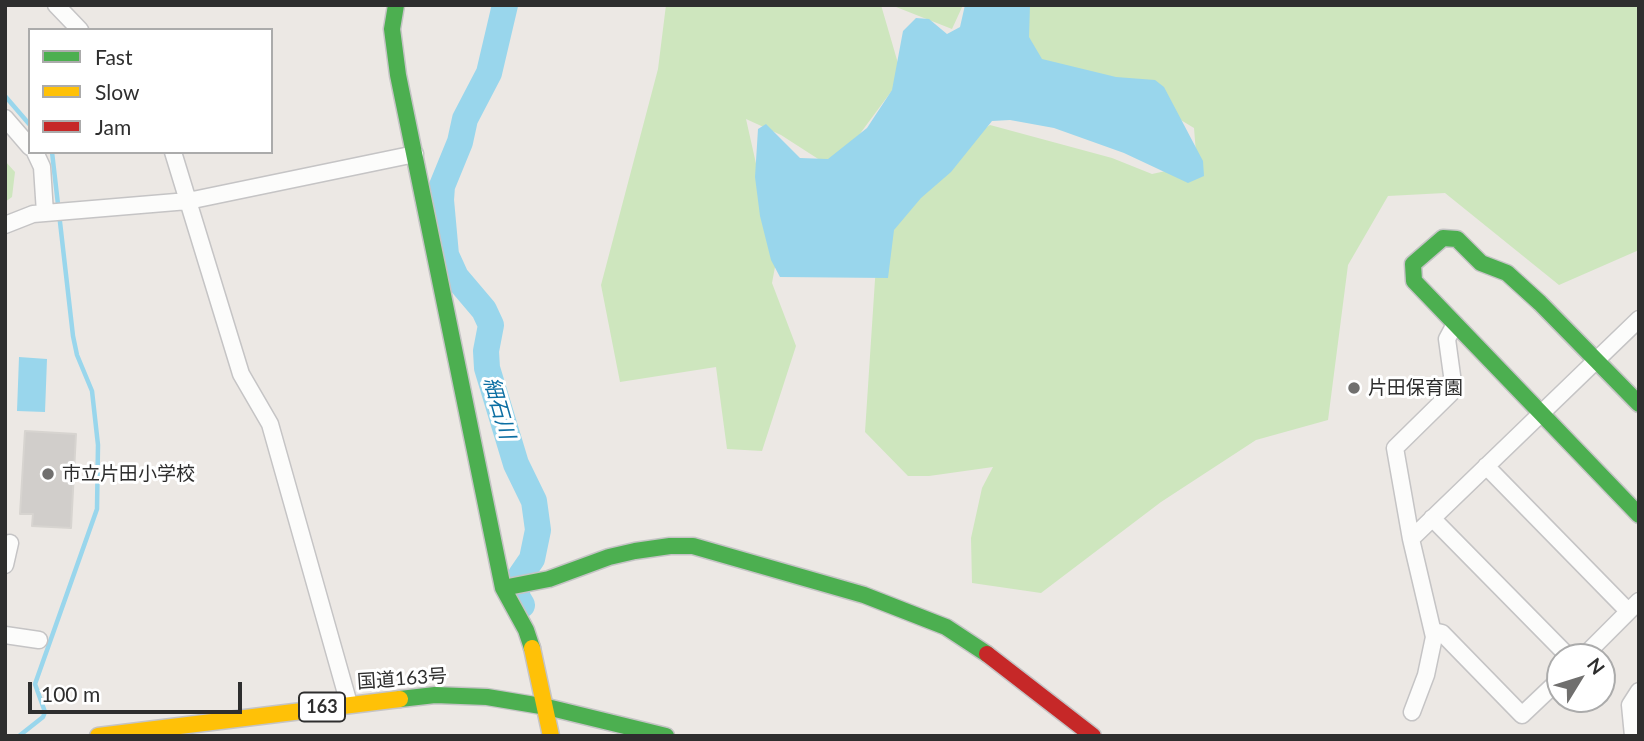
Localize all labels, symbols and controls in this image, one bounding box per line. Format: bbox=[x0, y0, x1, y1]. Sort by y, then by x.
legend bbox=[28, 28, 273, 154]
text: Fast bbox=[95, 44, 132, 69]
text: Slow bbox=[95, 79, 139, 104]
text: Jam bbox=[95, 114, 131, 139]
water label: 細石川 bbox=[478, 374, 520, 442]
place label: 片田保育園 bbox=[1368, 377, 1463, 399]
marker: 片田保育園 bbox=[1346, 380, 1362, 396]
place label: 市立片田小学校 bbox=[62, 463, 195, 485]
marker: 市立片田小学校 bbox=[40, 466, 56, 482]
north arrow bbox=[1546, 643, 1616, 713]
text: N bbox=[1583, 653, 1610, 679]
street label: 国道163号 bbox=[356, 664, 448, 694]
scale bar bbox=[32, 668, 245, 712]
text: 100 m bbox=[41, 681, 100, 706]
road number: 163 bbox=[299, 692, 345, 722]

